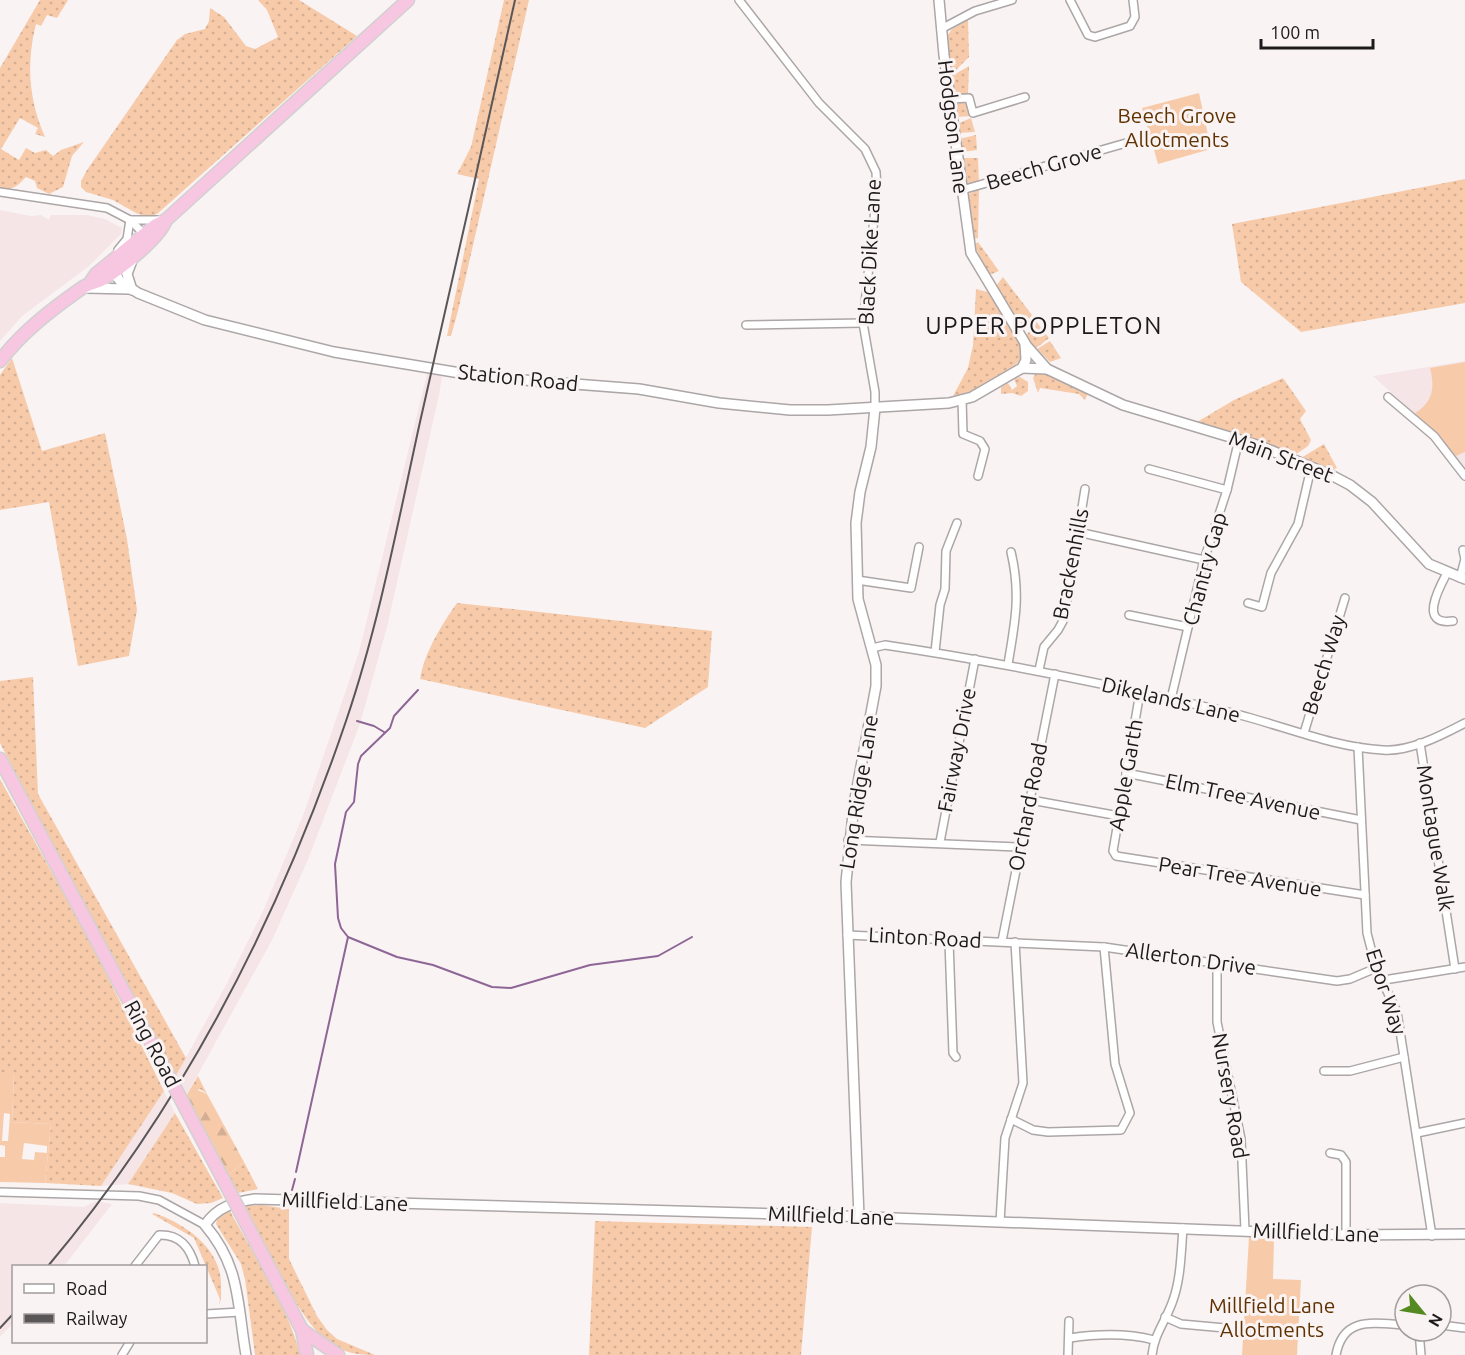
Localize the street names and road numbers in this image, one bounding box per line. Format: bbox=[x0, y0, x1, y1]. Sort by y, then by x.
street label: Hodgson Lane bbox=[934, 59, 974, 195]
street label: Beech Grove bbox=[983, 138, 1104, 194]
street label: Black Dike Lane bbox=[853, 178, 885, 326]
street label: Station Road bbox=[457, 359, 579, 395]
street label: Main Street bbox=[1226, 425, 1337, 487]
street label: Brackenhills bbox=[1047, 506, 1093, 621]
street label: Chantry Gap bbox=[1177, 509, 1231, 628]
street label: Beech Way bbox=[1297, 612, 1350, 717]
street label: Dikelands Lane bbox=[1100, 671, 1243, 727]
street label: Fairway Drive bbox=[932, 686, 980, 814]
street label: Long Ridge Lane bbox=[834, 713, 882, 871]
street label: Apple Garth bbox=[1103, 717, 1147, 833]
street label: Orchard Road bbox=[1003, 741, 1051, 873]
street label: Montague Walk bbox=[1413, 763, 1459, 913]
street label: Elm Tree Avenue bbox=[1164, 768, 1323, 824]
street label: Pear Tree Avenue bbox=[1157, 851, 1323, 901]
street label: Linton Road bbox=[868, 922, 982, 952]
street label: Allerton Drive bbox=[1125, 937, 1258, 979]
street label: Ebor Way bbox=[1362, 946, 1412, 1038]
street label: Ring Road bbox=[120, 996, 186, 1091]
street label: Nursery Road bbox=[1208, 1031, 1254, 1161]
street label: Millfield Lane bbox=[281, 1187, 409, 1215]
street label: Millfield Lane bbox=[767, 1201, 895, 1229]
street label: Millfield Lane bbox=[1252, 1218, 1380, 1246]

